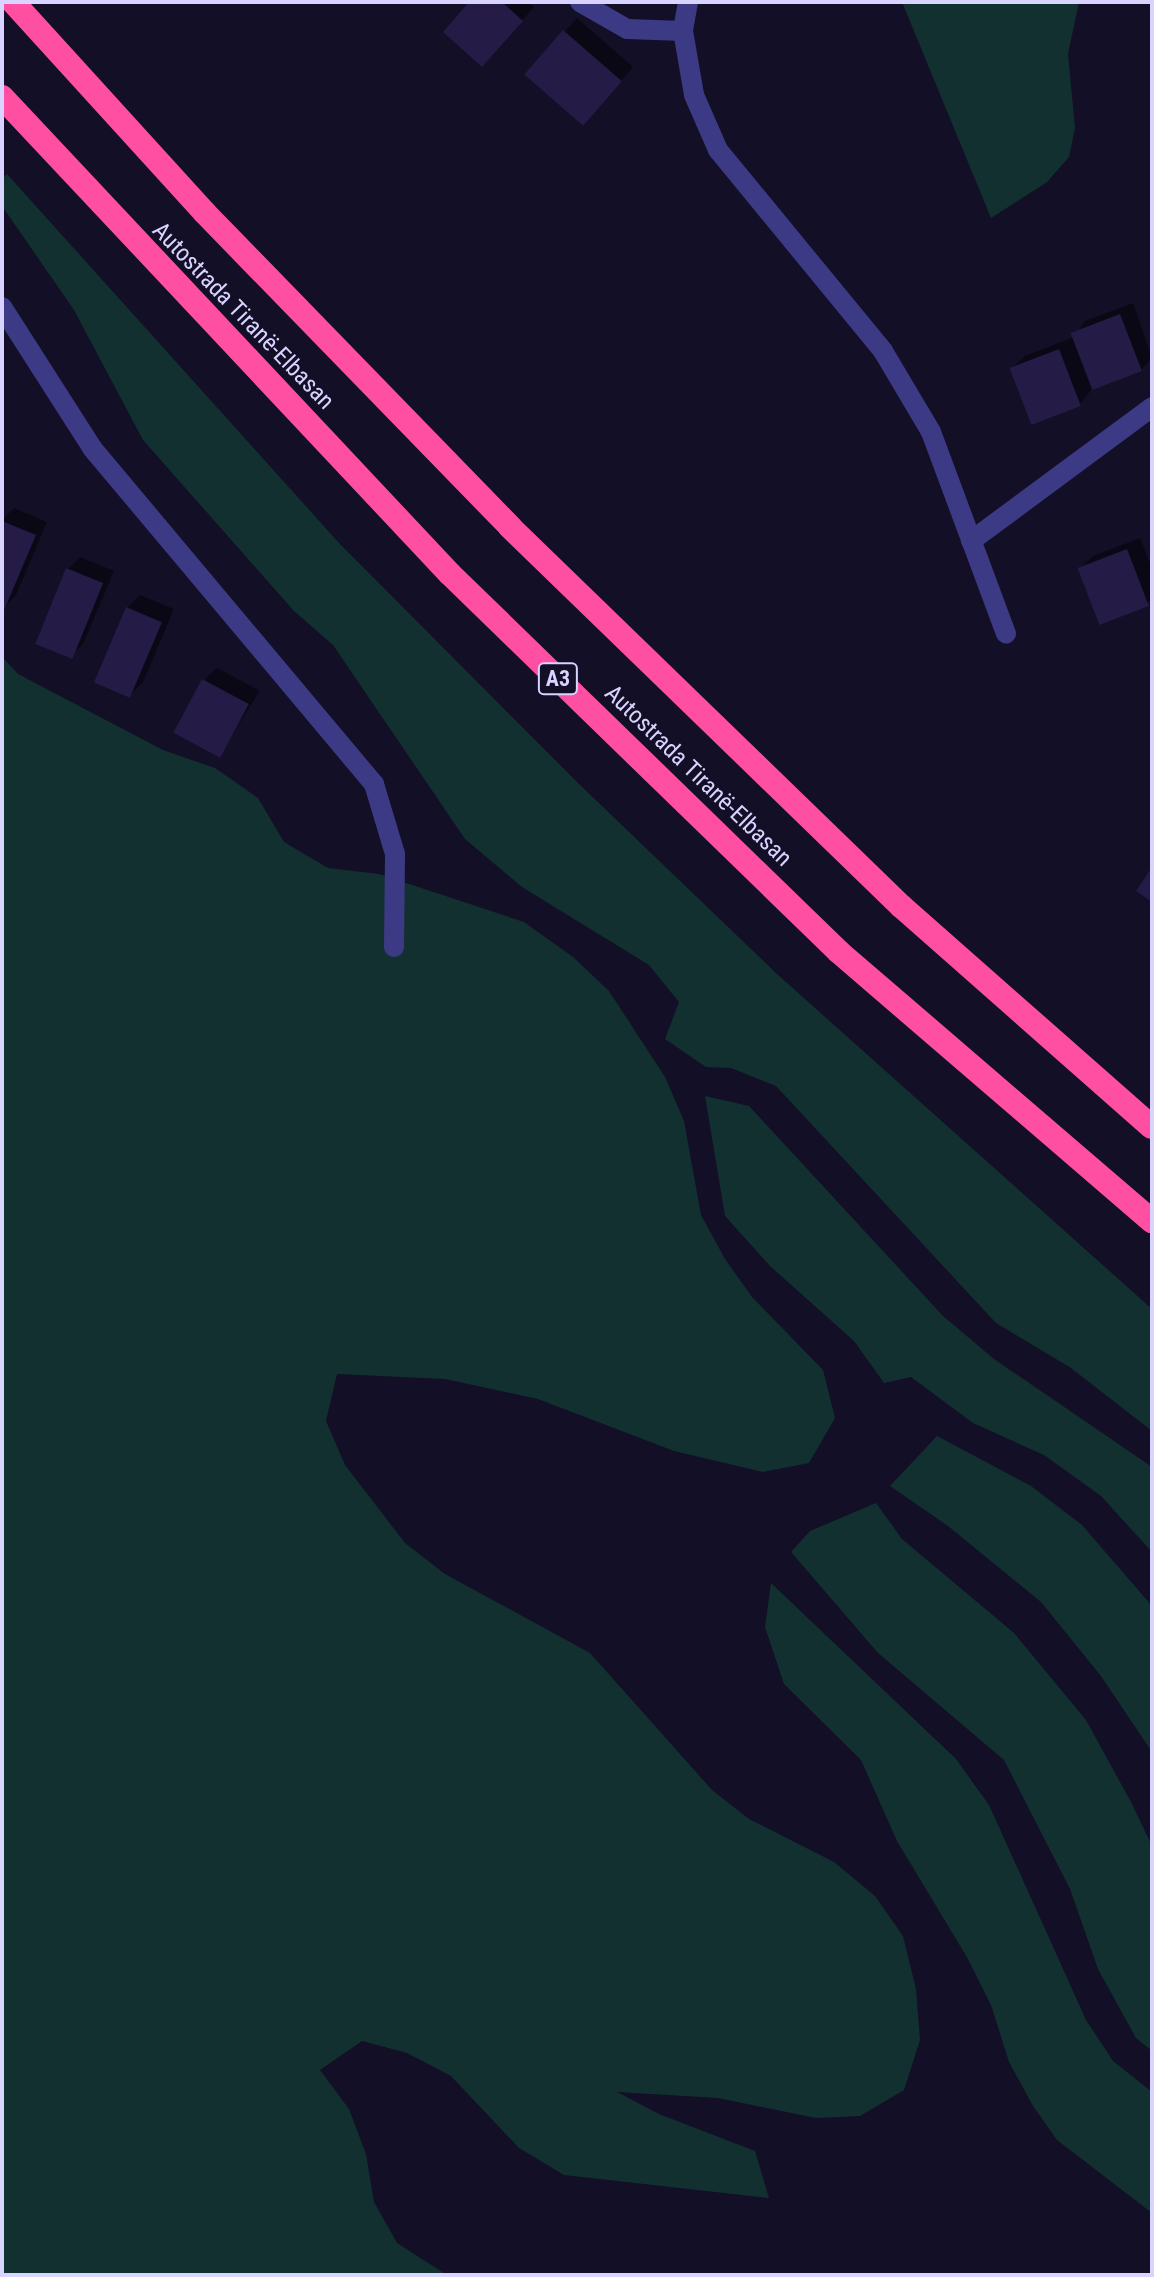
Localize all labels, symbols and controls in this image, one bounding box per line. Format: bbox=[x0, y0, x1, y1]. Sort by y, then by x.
street label: Autostrada Tiranë-Elbasan bbox=[146, 216, 340, 416]
road number: A3 bbox=[536, 661, 580, 697]
street label: Autostrada Tiranë-Elbasan bbox=[598, 679, 798, 873]

